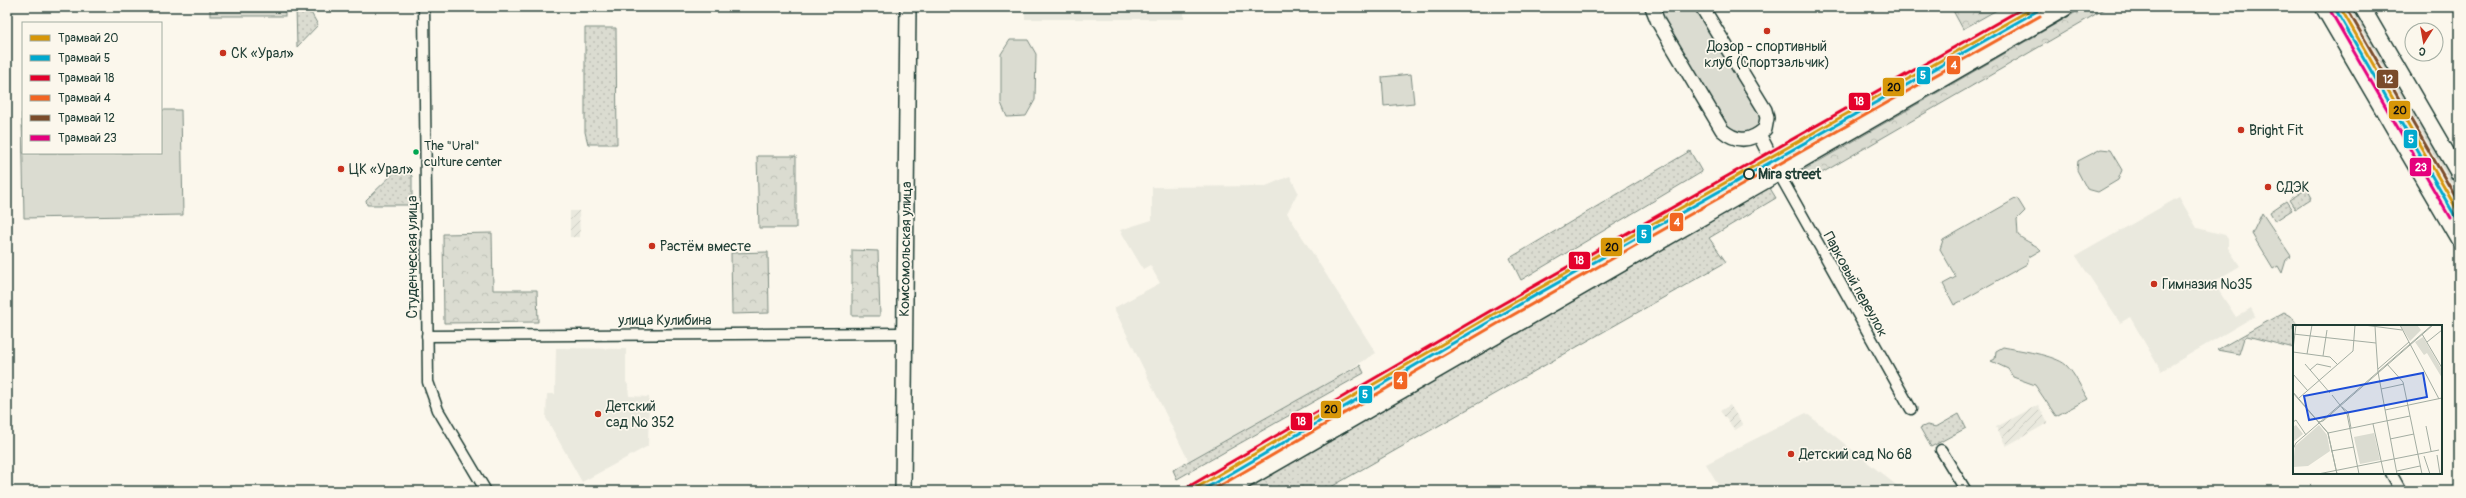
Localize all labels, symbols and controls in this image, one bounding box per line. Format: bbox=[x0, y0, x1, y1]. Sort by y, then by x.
legend bbox=[22, 22, 162, 154]
north arrow bbox=[2404, 22, 2444, 62]
marker: Дозор - спортивный клуб (Спортзальчик) bbox=[1762, 26, 1772, 36]
text: Трамвай 20 bbox=[58, 31, 119, 46]
place label: Дозор - спортивный клуб (Спортзальчик) bbox=[1704, 38, 1830, 71]
text: С bbox=[2417, 44, 2427, 58]
place label: СК «Урал» bbox=[231, 45, 294, 62]
marker: СК «Урал» bbox=[218, 48, 228, 58]
text: Трамвай 5 bbox=[58, 51, 110, 66]
line badge: 4 bbox=[1946, 55, 1961, 75]
text: 4 bbox=[1950, 59, 1958, 72]
line badge: 5 bbox=[1916, 66, 1931, 85]
text: 5 bbox=[1920, 69, 1926, 82]
line badge: 12 bbox=[2376, 69, 2399, 89]
text: Трамвай 18 bbox=[58, 71, 114, 86]
text: 12 bbox=[2383, 73, 2393, 86]
line badge: 20 bbox=[1882, 77, 1905, 97]
text: 20 bbox=[1887, 81, 1901, 94]
text: Трамвай 4 bbox=[58, 91, 111, 106]
line badge: 18 bbox=[1848, 92, 1871, 111]
text: 18 bbox=[1854, 95, 1864, 108]
line badge: 20 bbox=[2388, 100, 2411, 120]
text: 20 bbox=[2393, 104, 2407, 117]
text: Трамвай 12 bbox=[58, 111, 115, 126]
place label: Bright Fit bbox=[2249, 122, 2304, 139]
marker: Bright Fit bbox=[2236, 125, 2246, 135]
line badge: 5 bbox=[2403, 129, 2418, 149]
text: Трамвай 23 bbox=[58, 131, 117, 146]
text: 5 bbox=[2408, 133, 2414, 146]
place label: The "Ural" culture center bbox=[424, 138, 502, 170]
marker: The "Ural" culture center bbox=[411, 147, 421, 157]
line badge: 23 bbox=[2409, 157, 2432, 177]
place label: ЦК «Урал» bbox=[349, 161, 413, 178]
text: 23 bbox=[2415, 161, 2427, 174]
marker: ЦК «Урал» bbox=[336, 164, 346, 174]
place label: Mira street bbox=[1758, 166, 1822, 183]
marker: Mira street bbox=[1743, 168, 1755, 180]
place label: СДЭК bbox=[2276, 179, 2310, 196]
street label: Комсомольская улица bbox=[896, 181, 915, 317]
marker: СДЭК bbox=[2263, 182, 2273, 192]
street label: Студенческая улица bbox=[404, 195, 421, 319]
line badge: 4 bbox=[1669, 212, 1684, 232]
text: 4 bbox=[1673, 216, 1681, 229]
line badge: 5 bbox=[1636, 224, 1652, 244]
text: 5 bbox=[1641, 228, 1647, 241]
street label: Парковый переулок bbox=[1820, 229, 1891, 340]
line badge: 20 bbox=[1600, 237, 1623, 257]
place label: Растём вместе bbox=[660, 238, 751, 255]
marker: Растём вместе bbox=[647, 241, 657, 251]
text: 20 bbox=[1605, 241, 1619, 254]
line badge: 18 bbox=[1568, 251, 1591, 270]
text: 18 bbox=[1574, 254, 1584, 267]
place label: Гимназия №35 bbox=[2162, 276, 2253, 293]
marker: Гимназия №35 bbox=[2149, 279, 2159, 289]
street label: улица Кулибина bbox=[617, 312, 712, 329]
inset map bbox=[2293, 325, 2442, 474]
line badge: 4 bbox=[1393, 371, 1408, 390]
text: 4 bbox=[1396, 374, 1404, 387]
line badge: 5 bbox=[1358, 385, 1373, 404]
text: 5 bbox=[1362, 388, 1368, 401]
place label: Детский сад № 352 bbox=[605, 398, 674, 431]
line badge: 20 bbox=[1320, 400, 1342, 419]
text: 20 bbox=[1324, 403, 1338, 416]
marker: Детский сад № 352 bbox=[593, 409, 603, 419]
line badge: 18 bbox=[1290, 412, 1313, 431]
text: 18 bbox=[1296, 415, 1306, 428]
place label: Детский сад № 68 bbox=[1798, 446, 1912, 463]
marker: Детский сад № 68 bbox=[1786, 449, 1796, 459]

